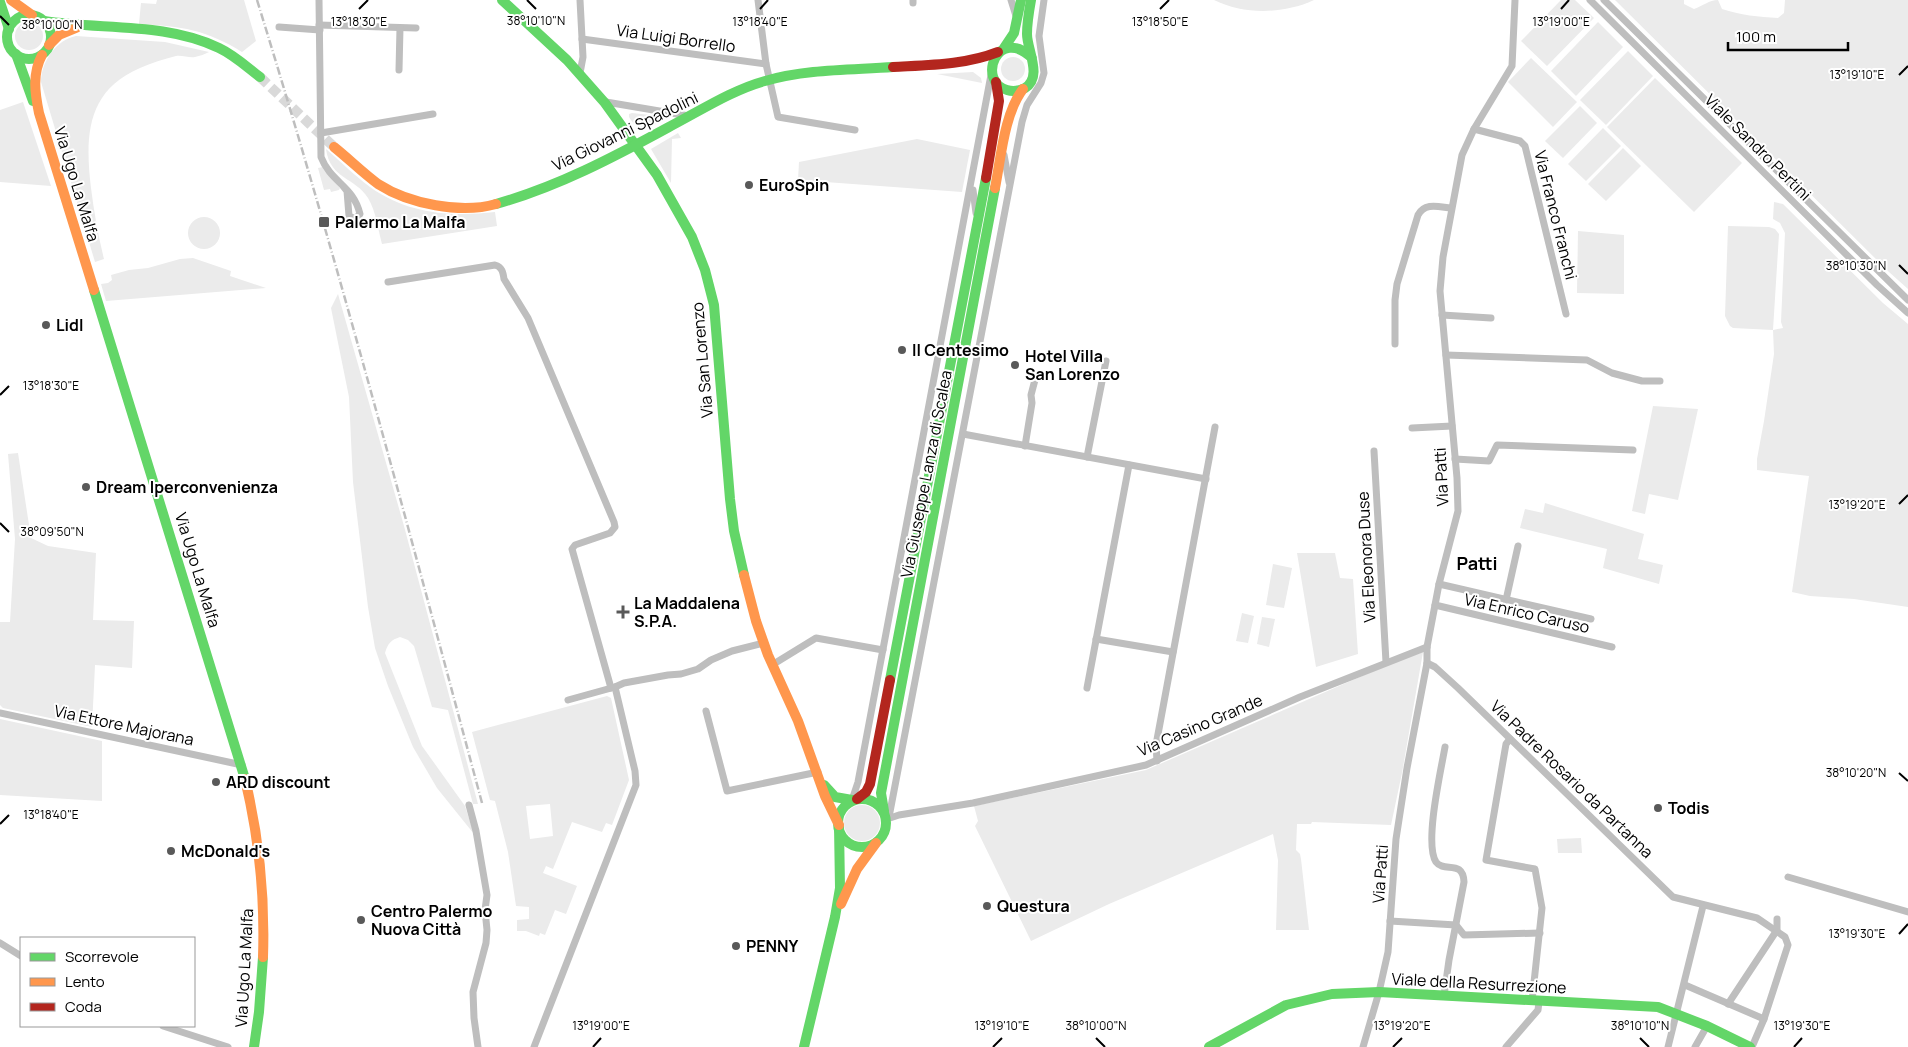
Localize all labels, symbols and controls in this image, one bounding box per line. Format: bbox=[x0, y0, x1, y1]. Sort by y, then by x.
text: 38°10'10"N bbox=[507, 12, 565, 29]
text: 13°18'30"E bbox=[331, 13, 387, 30]
text: 13°18'40"E bbox=[732, 13, 788, 30]
text: 13°18'50"E bbox=[1132, 13, 1189, 30]
text: 13°19'00"E bbox=[1532, 13, 1590, 30]
text: 38°10'00"N bbox=[21, 16, 83, 33]
street label: Via Luigi Borrello bbox=[615, 19, 737, 57]
scale bar bbox=[1728, 20, 1848, 52]
text: 100 m bbox=[1736, 26, 1776, 47]
text: 13°19'10"E bbox=[1830, 66, 1885, 83]
street label: Via Giovanni Spadolini bbox=[548, 86, 702, 176]
street label: Viale Sandro Pertini bbox=[1700, 89, 1816, 205]
street label: Via Ugo La Malfa bbox=[49, 124, 105, 244]
street label: Via Franco Franchi bbox=[1529, 148, 1583, 282]
place label: EuroSpin bbox=[759, 174, 829, 196]
marker: EuroSpin bbox=[743, 179, 755, 191]
place label: Palermo La Malfa bbox=[335, 211, 465, 233]
marker: Palermo La Malfa bbox=[317, 215, 331, 229]
text: 38°10'30"N bbox=[1826, 257, 1886, 274]
street label: Via San Lorenzo bbox=[686, 301, 718, 419]
place label: Lidl bbox=[56, 314, 83, 336]
marker: Lidl bbox=[40, 319, 52, 331]
place label: Il Centesimo bbox=[912, 339, 1009, 361]
marker: Il Centesimo bbox=[896, 344, 908, 356]
place label: Hotel Villa San Lorenzo bbox=[1025, 345, 1120, 385]
marker: Hotel Villa San Lorenzo bbox=[1009, 359, 1021, 371]
street label: Via Giuseppe Lanza di Scalea bbox=[895, 368, 957, 580]
text: 13°18'30"E bbox=[23, 377, 79, 394]
street label: Via Patti bbox=[1428, 447, 1454, 507]
place label: Dream Iperconvenienza bbox=[96, 476, 278, 498]
marker: Dream Iperconvenienza bbox=[80, 481, 92, 493]
street label: Via Eleonora Duse bbox=[1352, 491, 1380, 623]
text: 13°19'20"E bbox=[1828, 496, 1886, 513]
street label: Via Ugo La Malfa bbox=[170, 510, 226, 630]
text: 38°09'50"N bbox=[20, 523, 84, 540]
district label: Patti bbox=[1456, 551, 1498, 575]
street label: Via Enrico Caruso bbox=[1462, 588, 1592, 638]
place label: La Maddalena S.P.A. bbox=[634, 592, 740, 632]
marker: La Maddalena S.P.A. bbox=[616, 605, 630, 619]
street label: Via Casino Grande bbox=[1134, 689, 1266, 761]
street label: Via Padre Rosario da Partanna bbox=[1486, 695, 1658, 863]
street label: Via Ettore Majorana bbox=[52, 699, 196, 751]
text: 38°10'20"N bbox=[1826, 764, 1886, 781]
place label: ARD discount bbox=[226, 771, 331, 793]
marker: ARD discount bbox=[210, 776, 222, 788]
place label: Todis bbox=[1668, 797, 1710, 819]
marker: Todis bbox=[1652, 802, 1664, 814]
text: 13°18'40"E bbox=[23, 806, 79, 823]
place label: McDonald's bbox=[181, 840, 270, 862]
street label: Via Patti bbox=[1367, 844, 1393, 904]
marker: McDonald's bbox=[165, 845, 177, 857]
place label: Questura bbox=[997, 895, 1070, 917]
place label: Centro Palermo Nuova Città bbox=[371, 900, 492, 940]
marker: Questura bbox=[981, 900, 993, 912]
street label: Via Ugo La Malfa bbox=[230, 908, 258, 1028]
marker: Centro Palermo Nuova Città bbox=[355, 914, 367, 926]
text: 13°19'30"E bbox=[1829, 925, 1886, 942]
place label: PENNY bbox=[746, 935, 799, 957]
legend bbox=[20, 937, 195, 1027]
marker: PENNY bbox=[730, 940, 742, 952]
text: Scorrevole bbox=[65, 946, 139, 967]
street label: Viale della Resurrezione bbox=[1391, 967, 1567, 999]
text: Lento bbox=[65, 971, 105, 992]
text: Coda bbox=[65, 996, 102, 1017]
text: 13°19'00"E bbox=[572, 1017, 630, 1034]
text: 13°19'10"E bbox=[975, 1017, 1030, 1034]
text: 38°10'00"N bbox=[1065, 1017, 1127, 1034]
text: 13°19'20"E bbox=[1373, 1017, 1431, 1034]
text: 38°10'10"N bbox=[1611, 1017, 1669, 1034]
text: 13°19'30"E bbox=[1774, 1017, 1831, 1034]

